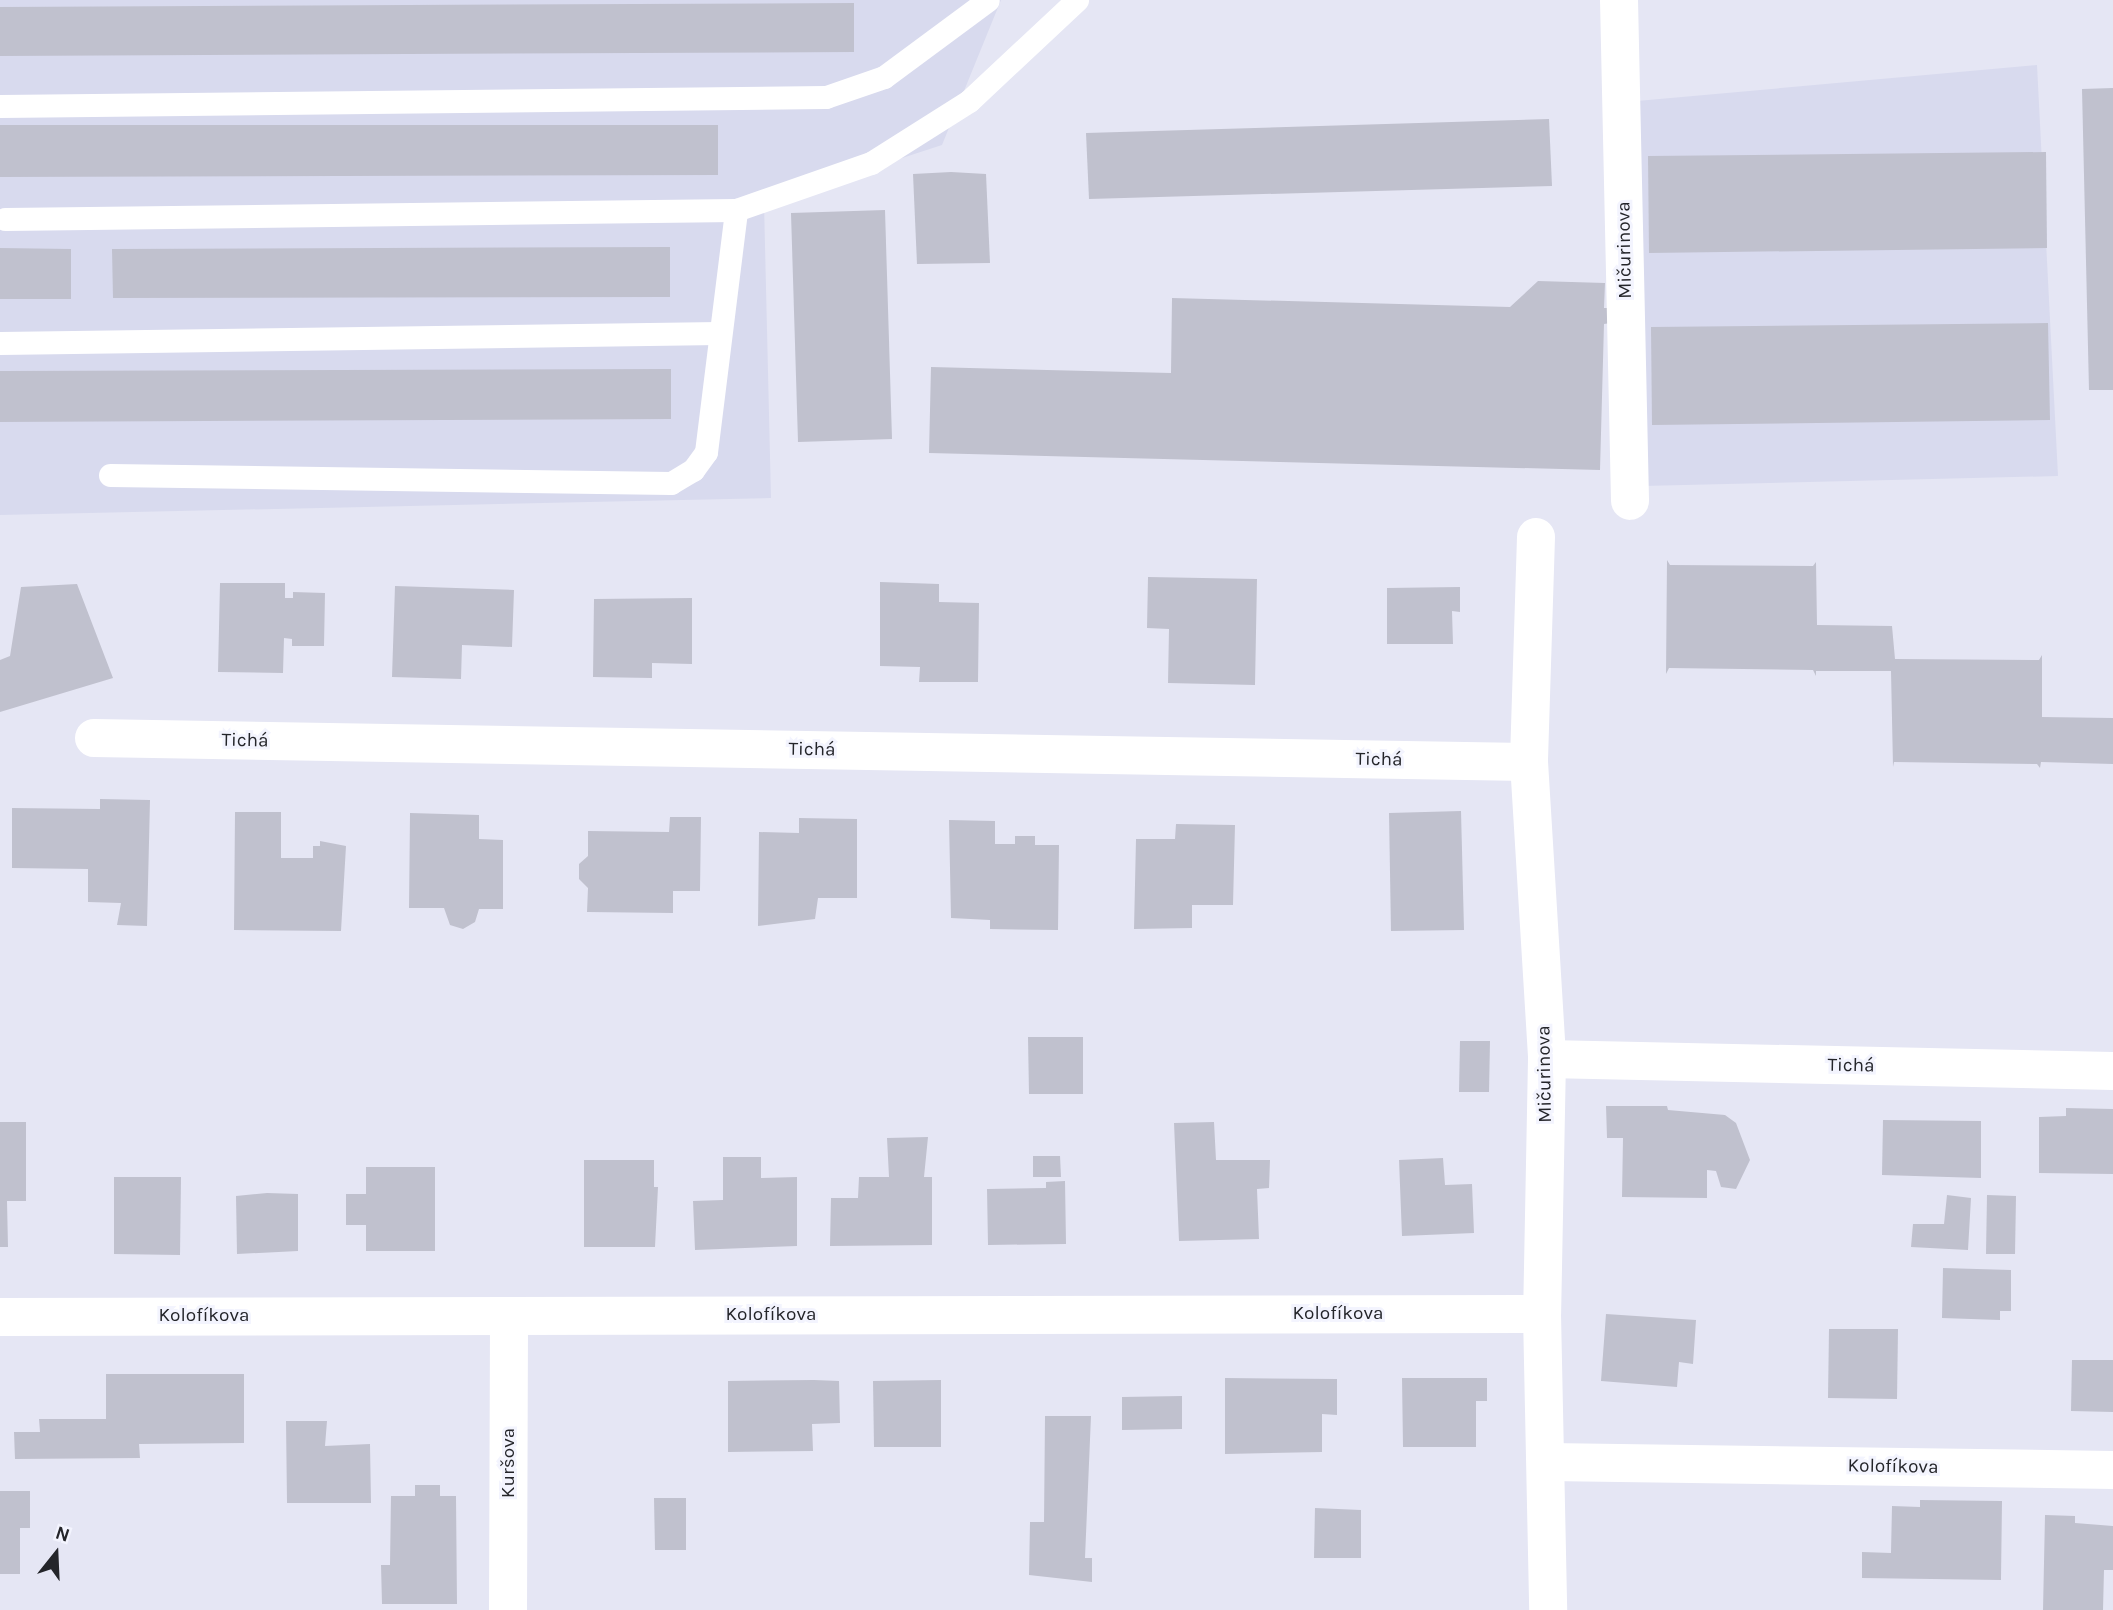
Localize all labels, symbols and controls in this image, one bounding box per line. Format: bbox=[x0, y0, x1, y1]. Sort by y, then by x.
street label: Mičurinova bbox=[1613, 201, 1637, 299]
street label: Tichá bbox=[221, 729, 269, 753]
street label: Tichá bbox=[788, 738, 836, 762]
street label: Tichá bbox=[1355, 748, 1403, 772]
street label: Mičurinova bbox=[1533, 1025, 1557, 1123]
street label: Tichá bbox=[1827, 1054, 1875, 1078]
street label: Kolofíkova bbox=[1293, 1303, 1383, 1325]
street label: Kolofíkova bbox=[726, 1304, 816, 1326]
street label: Kolofíkova bbox=[159, 1305, 249, 1327]
street label: Kuršova bbox=[498, 1428, 520, 1498]
street label: Kolofíkova bbox=[1847, 1455, 1939, 1479]
north arrow bbox=[21, 1519, 91, 1589]
text: N bbox=[53, 1521, 72, 1547]

